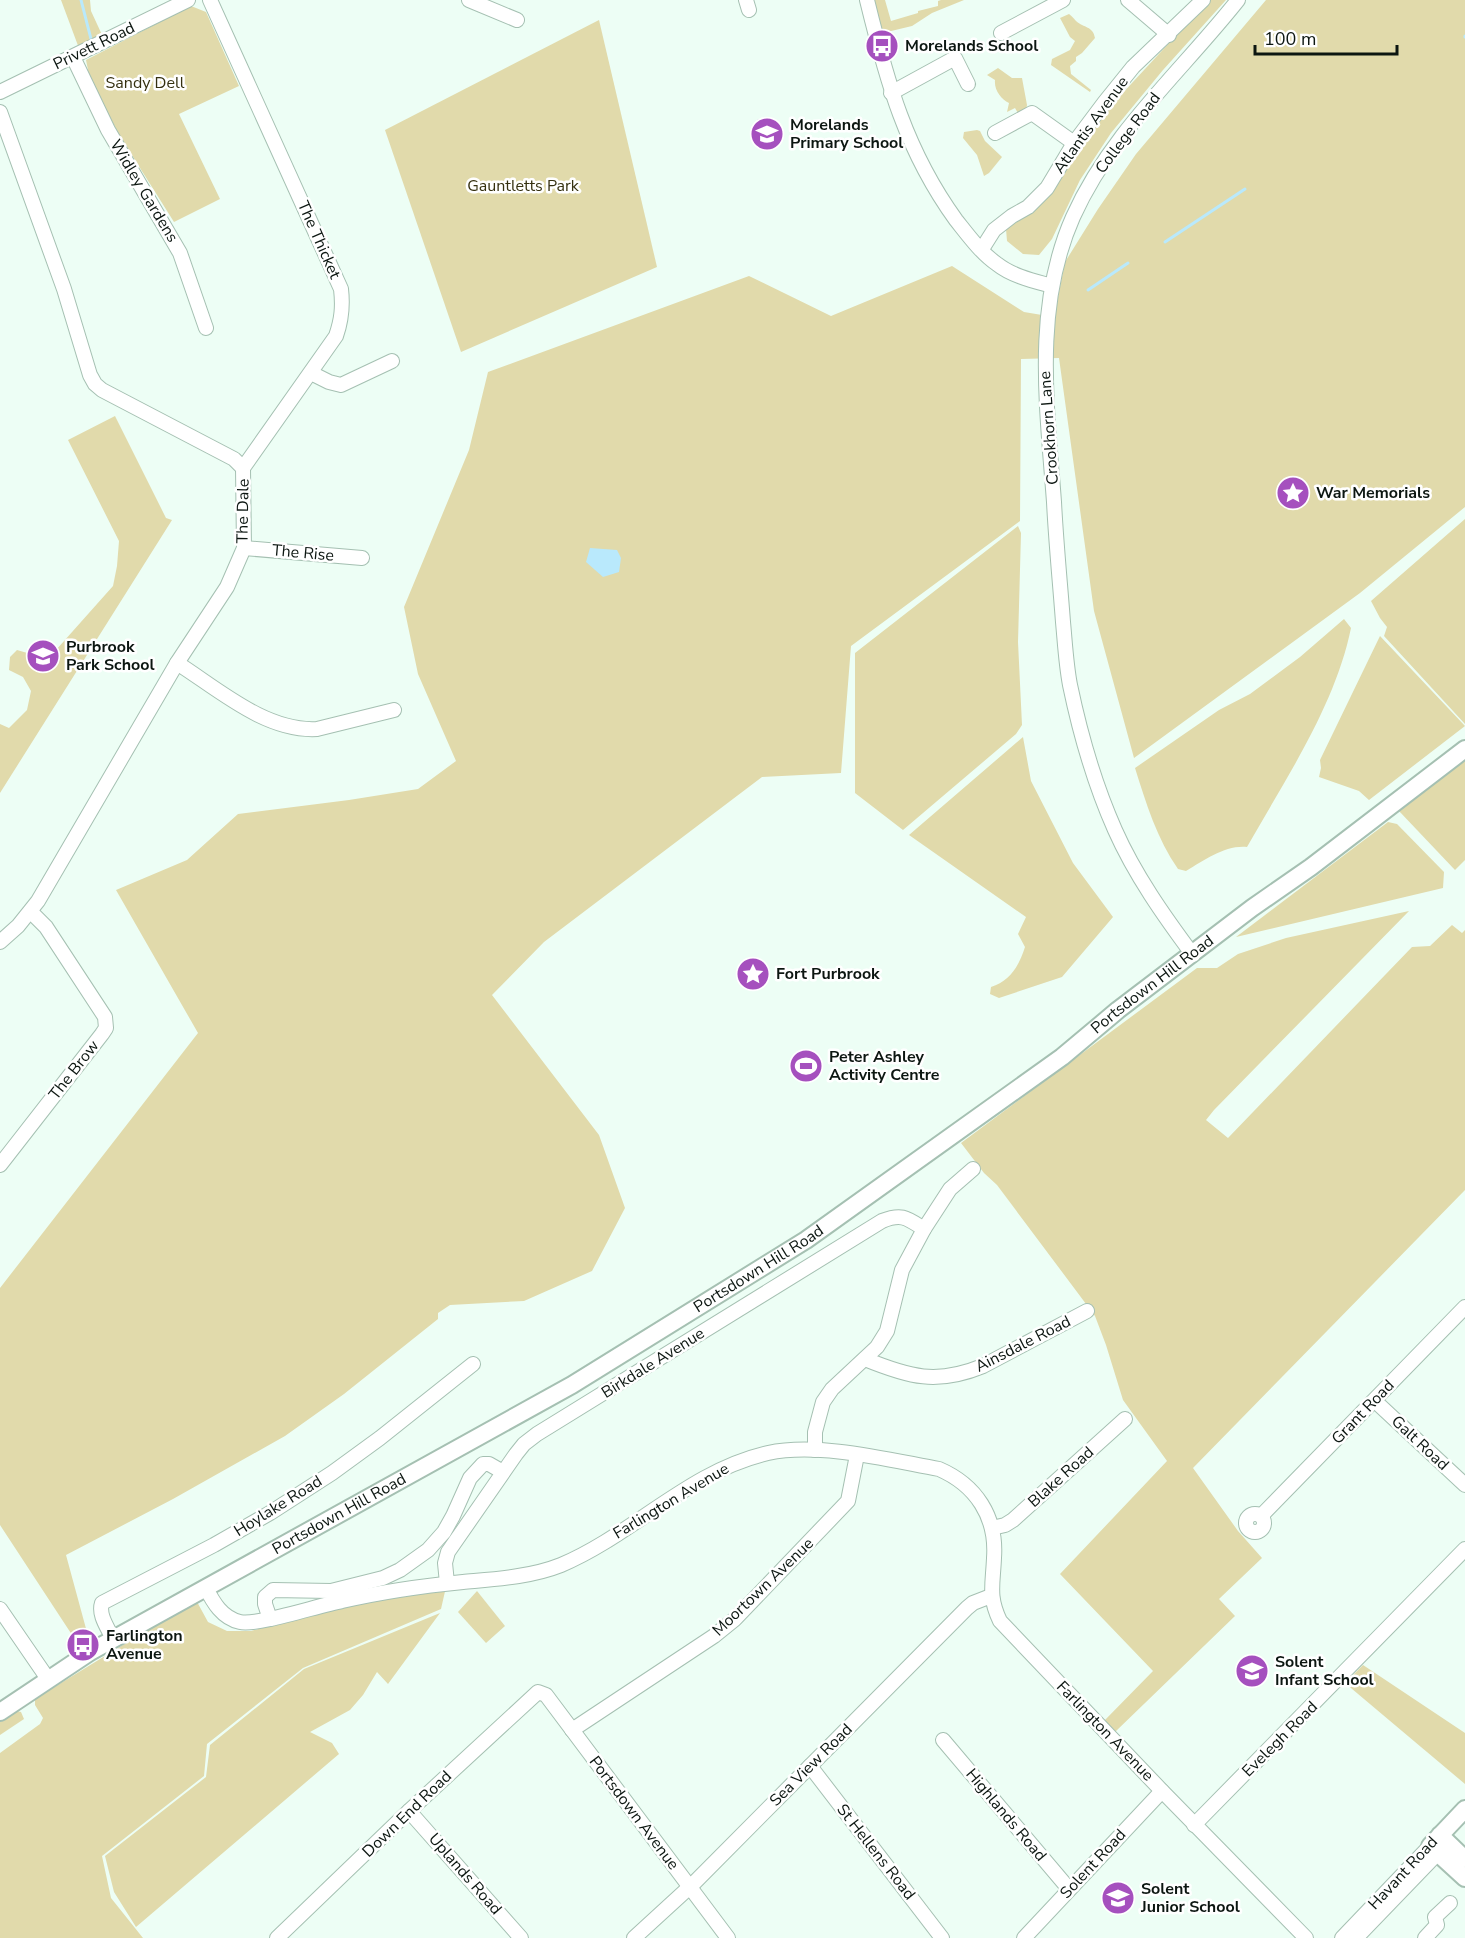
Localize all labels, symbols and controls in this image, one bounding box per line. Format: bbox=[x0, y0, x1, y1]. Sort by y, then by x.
street label: Privett Road bbox=[49, 17, 139, 75]
scale bar bbox=[1255, 18, 1398, 56]
text: 100 m bbox=[1264, 27, 1316, 51]
bus stop icon: Morelands School bbox=[864, 28, 900, 64]
place label: Morelands School bbox=[905, 35, 1038, 57]
park label: Sandy Dell bbox=[106, 72, 185, 94]
street label: Atlantis Avenue bbox=[1048, 72, 1134, 178]
street label: College Road bbox=[1090, 88, 1166, 178]
place label: Morelands Primary School bbox=[790, 114, 903, 154]
school or university icon: Morelands Primary School bbox=[749, 116, 785, 152]
street label: Widley Gardens bbox=[105, 135, 183, 247]
park label: Gauntletts Park bbox=[467, 175, 580, 197]
street label: The Thicket bbox=[292, 198, 346, 283]
street label: Crookhorn Lane bbox=[1034, 370, 1064, 486]
place icon: War Memorials bbox=[1275, 475, 1311, 511]
street label: The Dale bbox=[231, 478, 255, 544]
place label: War Memorials bbox=[1316, 482, 1430, 504]
street label: The Rise bbox=[271, 539, 335, 567]
place label: Purbrook Park School bbox=[66, 636, 155, 676]
school or university icon: Purbrook Park School bbox=[25, 638, 61, 674]
street label: Portsdown Hill Road bbox=[1086, 930, 1218, 1039]
place icon: Fort Purbrook bbox=[735, 956, 771, 992]
place label: Fort Purbrook bbox=[776, 963, 880, 985]
street label: The Brow bbox=[44, 1035, 105, 1104]
place label: Peter Ashley Activity Centre bbox=[829, 1046, 940, 1086]
sports icon: Peter Ashley Activity Centre bbox=[788, 1048, 824, 1084]
street label: Portsdown Hill Road bbox=[689, 1220, 828, 1318]
street label: Ainsdale Road bbox=[971, 1310, 1075, 1378]
street label: Birkdale Avenue bbox=[597, 1323, 709, 1403]
street label: Grant Road bbox=[1327, 1375, 1399, 1449]
street label: Galt Road bbox=[1386, 1411, 1454, 1475]
street label: Blake Road bbox=[1023, 1441, 1099, 1513]
street label: Farlington Avenue bbox=[609, 1458, 733, 1544]
street label: Portsdown Hill Road bbox=[268, 1468, 410, 1560]
street label: Hoylake Road bbox=[230, 1470, 326, 1542]
street label: Moortown Avenue bbox=[708, 1533, 818, 1641]
place label: Farlington Avenue bbox=[106, 1625, 183, 1665]
bus stop icon: Farlington Avenue bbox=[65, 1627, 101, 1663]
place label: Solent Infant School bbox=[1275, 1651, 1374, 1691]
school or university icon: Solent Infant School bbox=[1234, 1653, 1270, 1689]
street label: Farlington Avenue bbox=[1051, 1676, 1159, 1786]
street label: Evelegh Road bbox=[1237, 1696, 1323, 1782]
street label: Sea View Road bbox=[765, 1719, 857, 1811]
street label: Portsdown Avenue bbox=[584, 1752, 684, 1874]
street label: Highlands Road bbox=[961, 1764, 1051, 1866]
street label: Down End Road bbox=[357, 1766, 457, 1862]
street label: St Hellens Road bbox=[832, 1799, 920, 1905]
street label: Solent Road bbox=[1055, 1824, 1131, 1904]
street label: Uplands Road bbox=[423, 1828, 507, 1920]
street label: Havant Road bbox=[1363, 1831, 1443, 1915]
place label: Solent Junior School bbox=[1140, 1878, 1240, 1918]
school or university icon: Solent Junior School bbox=[1100, 1880, 1136, 1916]

